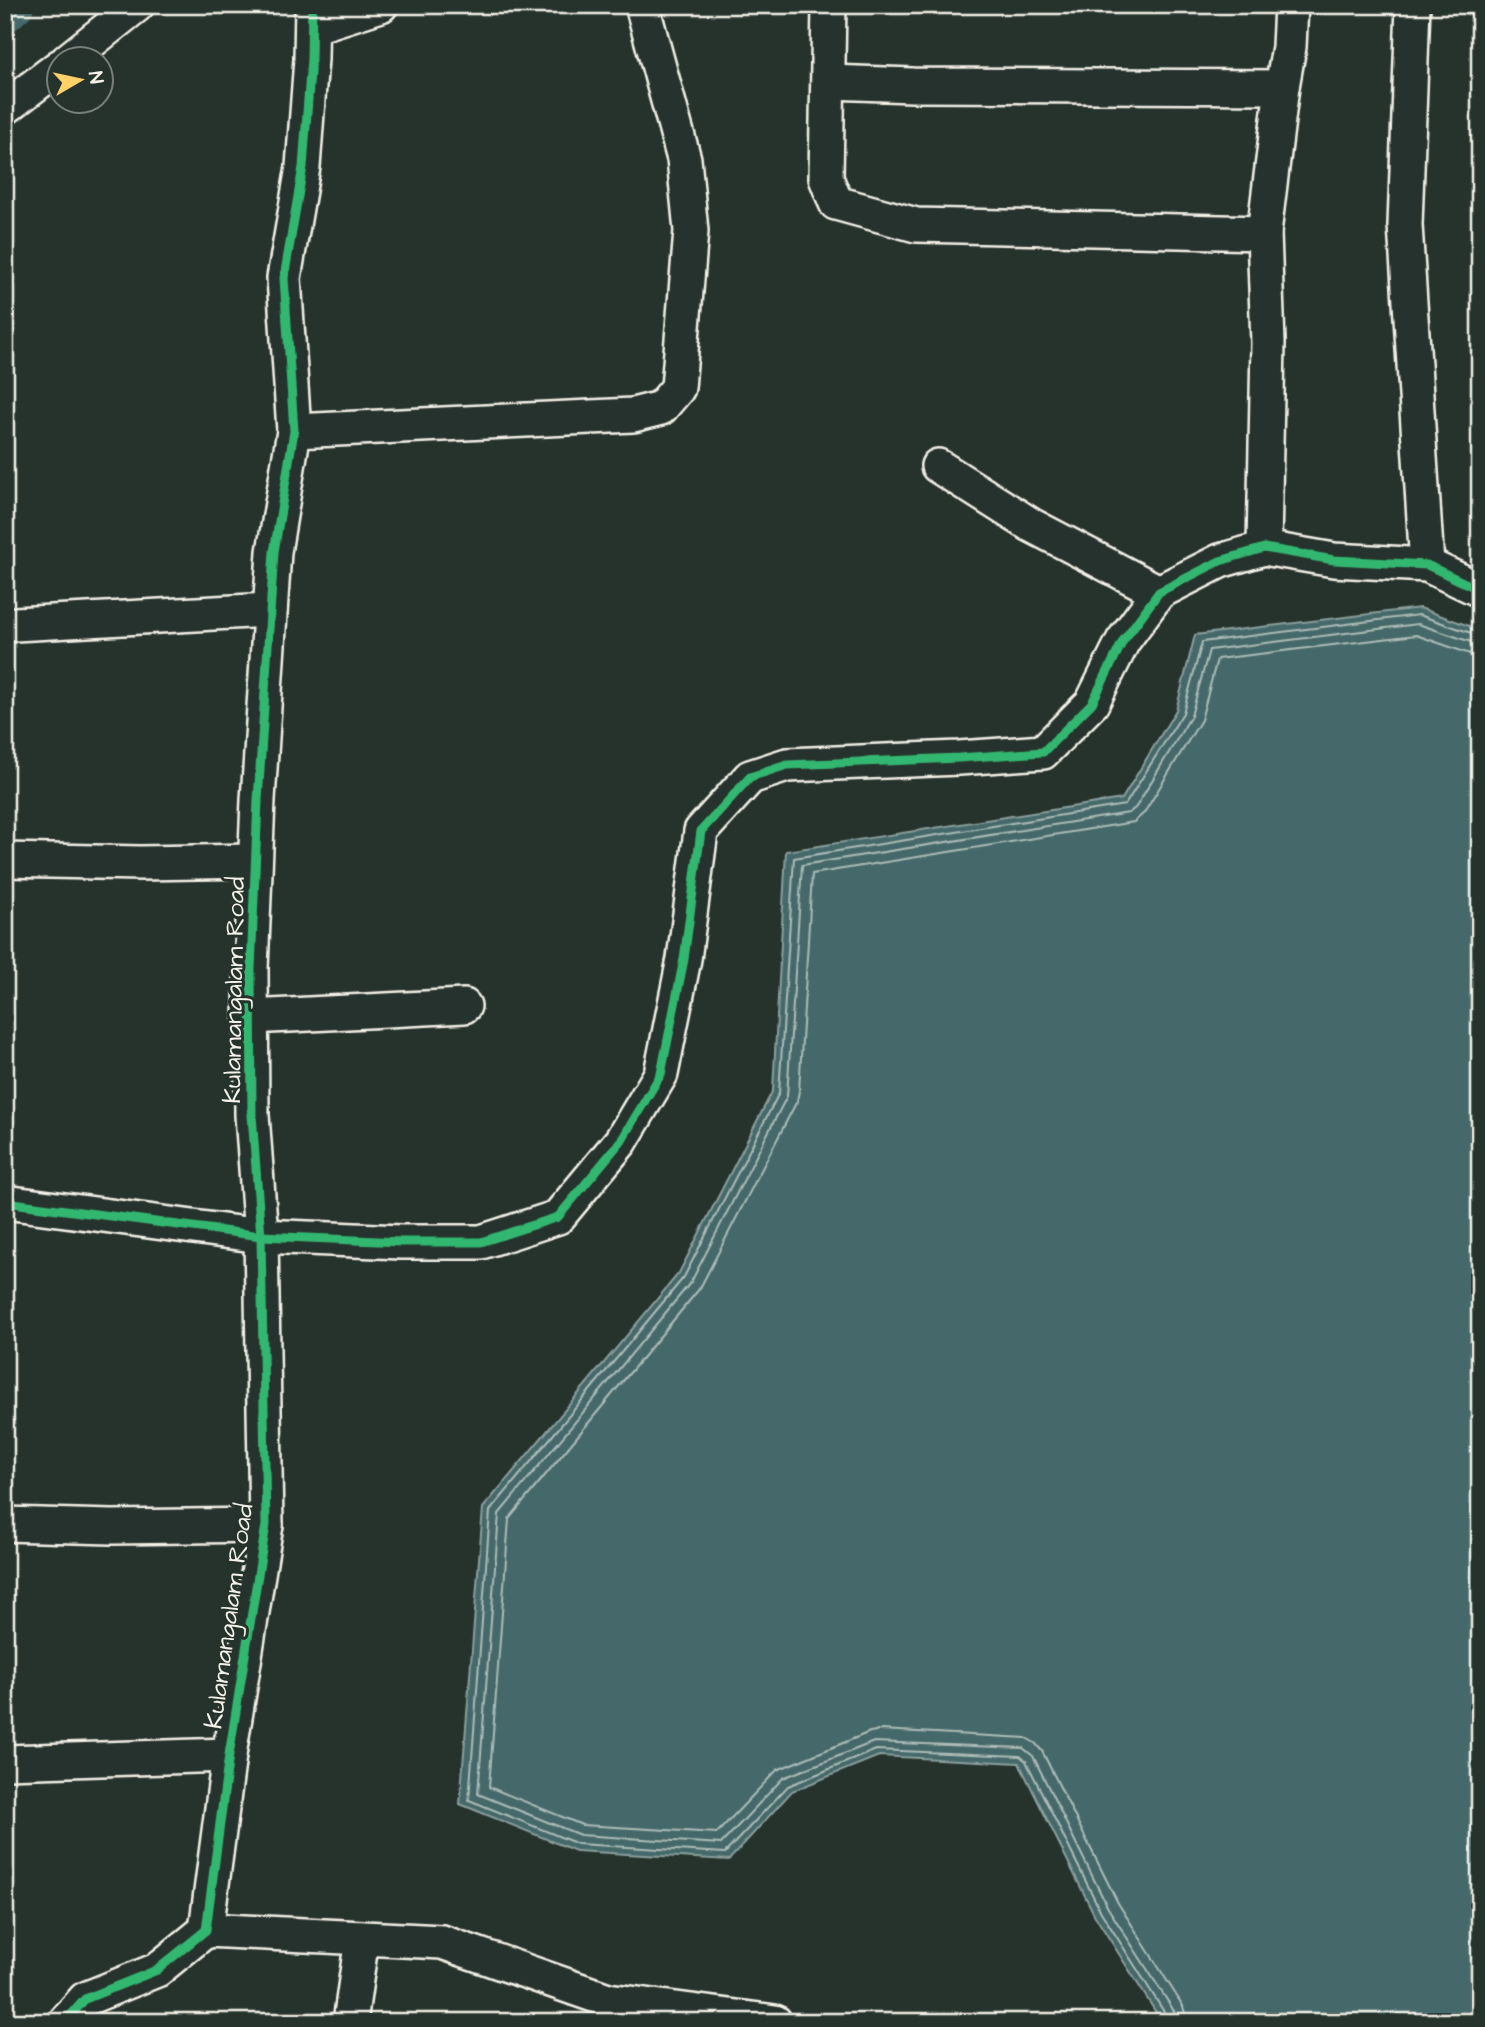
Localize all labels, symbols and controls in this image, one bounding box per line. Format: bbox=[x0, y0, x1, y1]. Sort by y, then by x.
north arrow bbox=[46, 46, 116, 116]
text: N bbox=[81, 70, 110, 86]
street label: Kulamangalam Road bbox=[214, 876, 256, 1104]
street label: Kulamangalam Road bbox=[195, 1501, 265, 1731]

